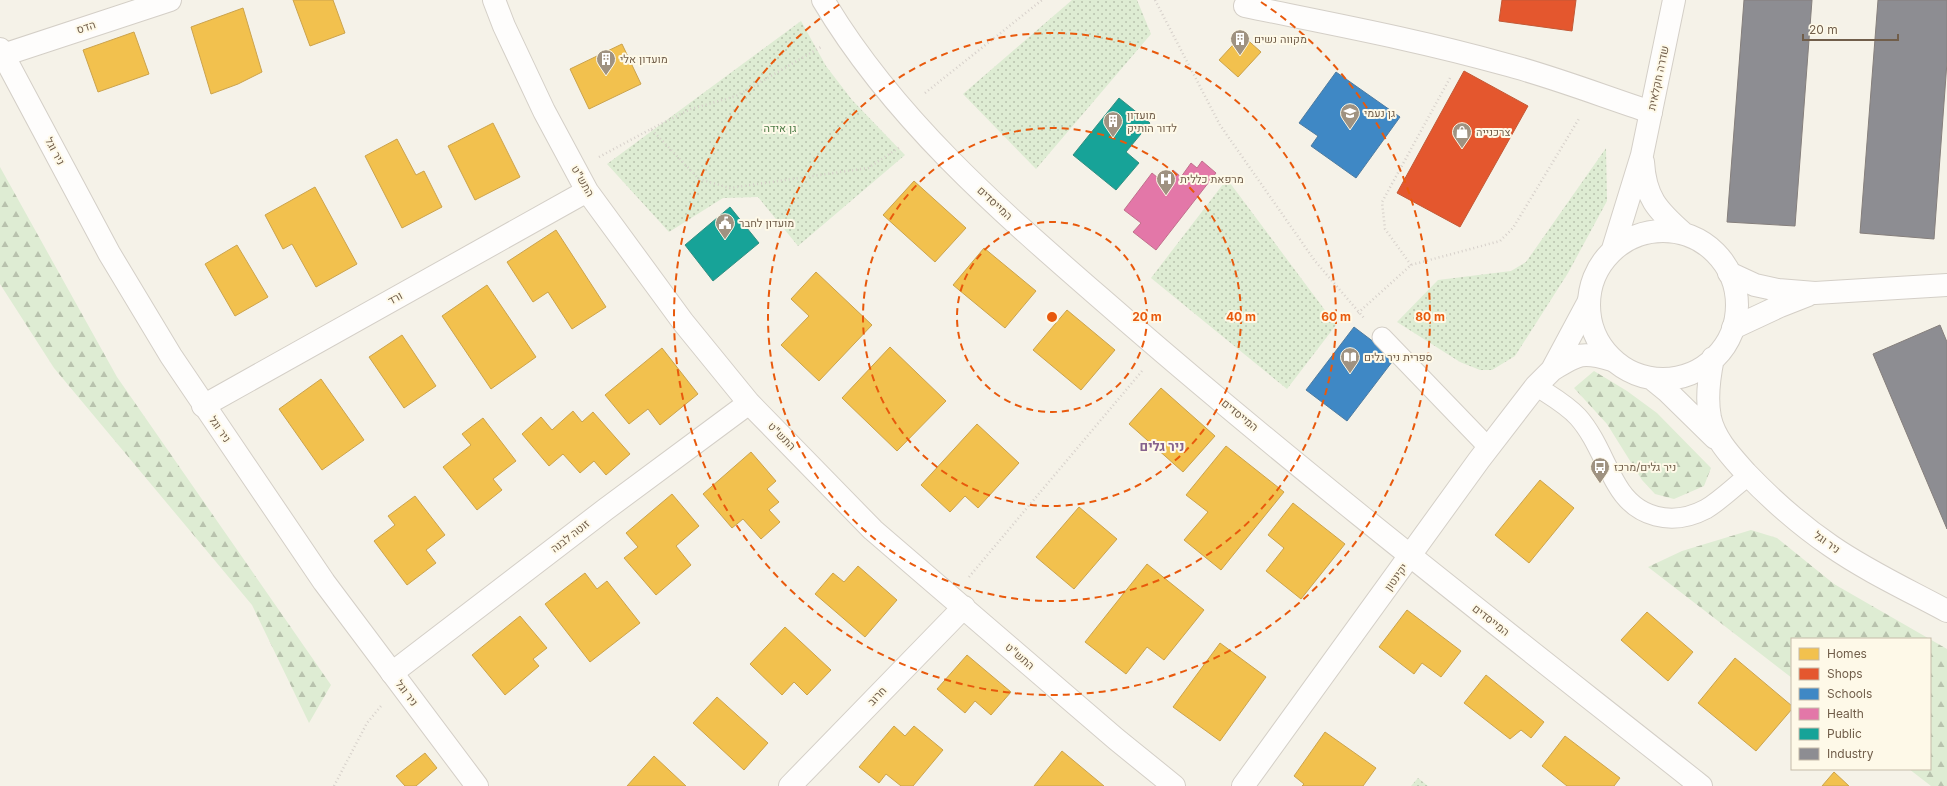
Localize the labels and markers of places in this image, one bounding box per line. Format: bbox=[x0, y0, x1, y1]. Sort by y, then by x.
building icon: מקווה נשים bbox=[1229, 28, 1251, 56]
place label: מקווה נשים bbox=[1254, 32, 1307, 46]
building icon: מועדון אלי bbox=[595, 48, 617, 76]
place label: מועדון אלי bbox=[620, 52, 668, 66]
school or university icon: גן נעמי bbox=[1339, 102, 1361, 130]
place label: גן נעמי bbox=[1364, 106, 1395, 120]
place label: מועדון לדור הותיק bbox=[1127, 108, 1177, 135]
building icon: מועדון לדור הותיק bbox=[1102, 110, 1124, 138]
shop icon: צרכנייה bbox=[1451, 121, 1473, 149]
place label: צרכנייה bbox=[1476, 125, 1510, 139]
hospital icon: מרפאת כללית bbox=[1155, 168, 1177, 196]
place label: מרפאת כללית bbox=[1180, 172, 1244, 186]
public building icon: מועדון לחבר bbox=[714, 212, 736, 240]
place label: מועדון לחבר bbox=[739, 216, 794, 230]
centre of rings bbox=[1045, 310, 1059, 324]
library icon: ספרית ניר גלים bbox=[1339, 346, 1361, 374]
place label: ספרית ניר גלים bbox=[1364, 350, 1433, 364]
bus stop icon: ניר גלים/מרכז bbox=[1589, 456, 1611, 484]
place label: ניר גלים/מרכז bbox=[1614, 460, 1676, 474]

